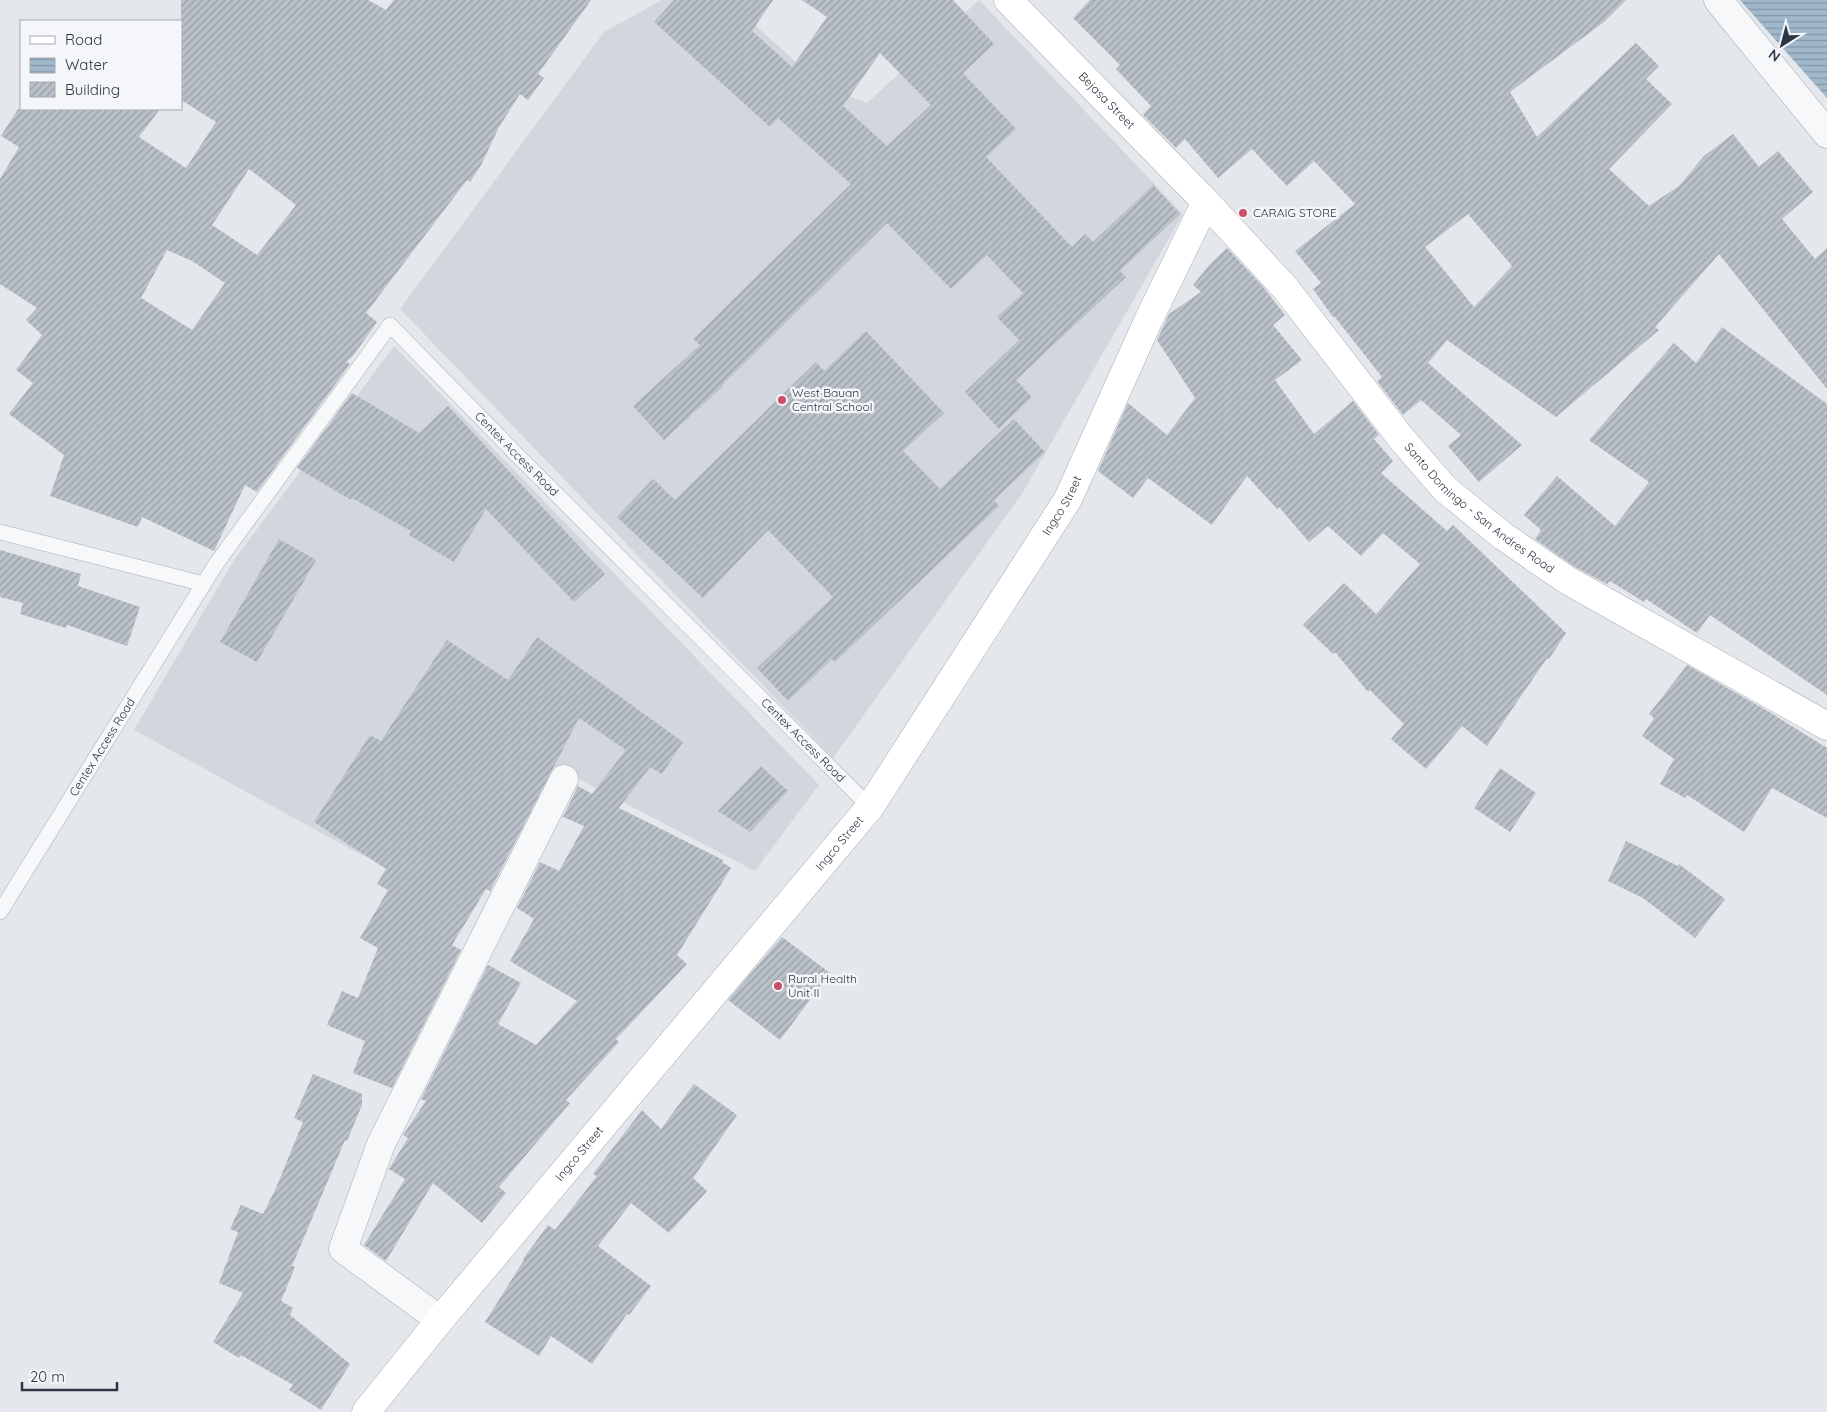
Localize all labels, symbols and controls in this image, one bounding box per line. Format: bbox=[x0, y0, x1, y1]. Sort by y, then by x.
legend bbox=[20, 20, 182, 110]
north arrow bbox=[1757, 20, 1807, 70]
text: Road bbox=[65, 30, 102, 49]
text: N bbox=[1765, 45, 1784, 66]
text: Water bbox=[65, 55, 108, 74]
street label: Bejasa Street bbox=[1076, 69, 1138, 132]
text: Building bbox=[65, 80, 120, 99]
place label: CARAIG STORE bbox=[1253, 205, 1337, 220]
marker: CARAIG STORE bbox=[1237, 207, 1249, 219]
place label: West Bauan Central School bbox=[792, 385, 872, 414]
marker: West Bauan Central School bbox=[776, 394, 788, 406]
street label: Centex Access Road bbox=[472, 408, 562, 499]
street label: Santo Domingo - San Andres Road bbox=[1401, 439, 1557, 576]
street label: Ingco Street bbox=[1039, 473, 1085, 538]
street label: Centex Access Road bbox=[66, 695, 138, 799]
street label: Centex Access Road bbox=[758, 695, 849, 785]
street label: Ingco Street bbox=[812, 813, 866, 873]
place label: Rural Health Unit II bbox=[788, 971, 857, 1000]
marker: Rural Health Unit II bbox=[772, 980, 784, 992]
street label: Ingco Street bbox=[552, 1123, 606, 1184]
scale bar bbox=[22, 1360, 118, 1392]
text: 20 m bbox=[30, 1367, 65, 1386]

